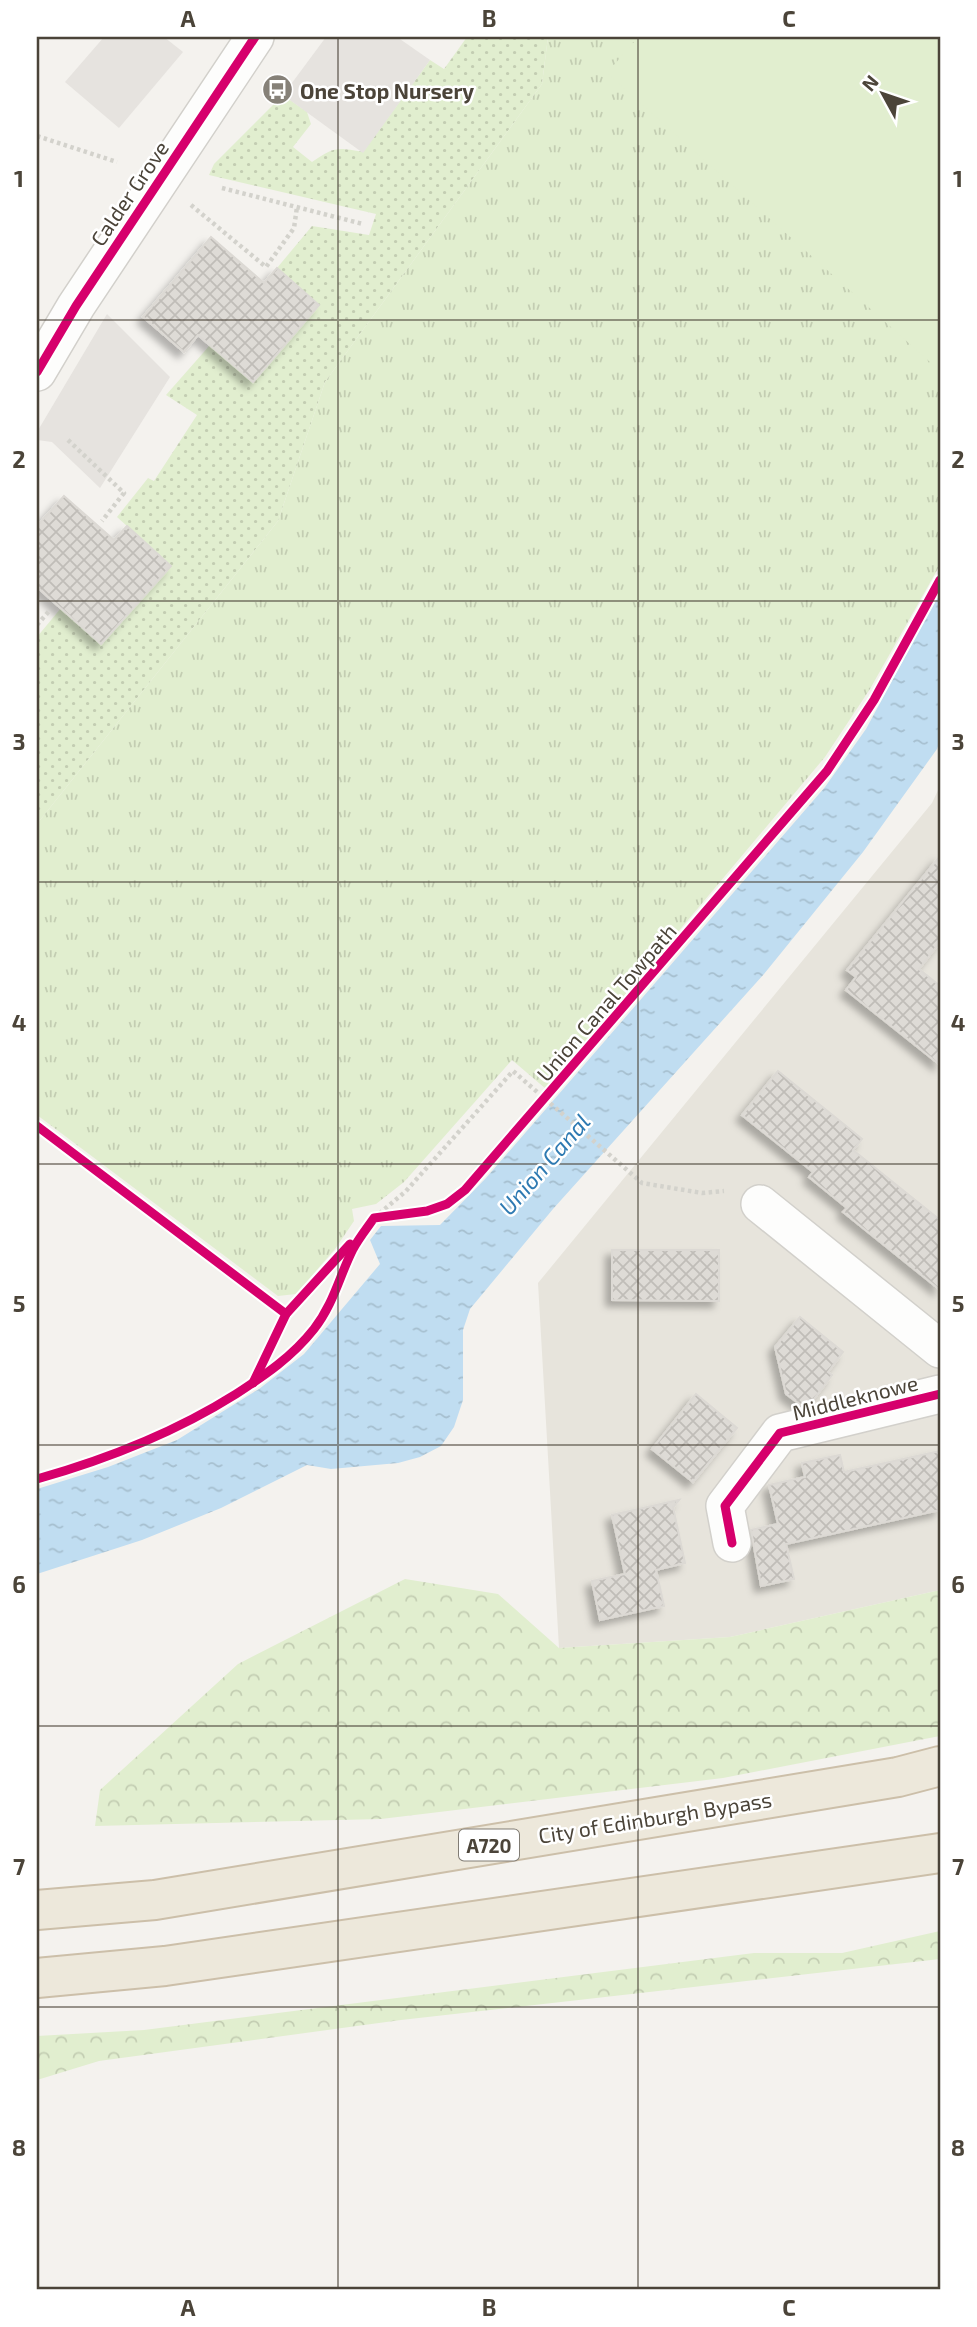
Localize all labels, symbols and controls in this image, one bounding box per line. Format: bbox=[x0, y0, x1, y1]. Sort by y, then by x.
text: A bbox=[180, 4, 196, 32]
text: B bbox=[482, 4, 496, 32]
text: C bbox=[782, 4, 796, 32]
north arrow bbox=[848, 60, 918, 130]
text: N bbox=[856, 70, 883, 95]
bus stop icon: One Stop Nursery bbox=[260, 73, 294, 107]
place label: One Stop Nursery bbox=[300, 78, 474, 104]
street label: Calder Grove bbox=[85, 136, 173, 250]
text: 1 bbox=[14, 164, 24, 192]
text: 1 bbox=[953, 164, 963, 192]
text: 2 bbox=[12, 445, 26, 473]
text: 2 bbox=[951, 445, 965, 473]
text: 3 bbox=[12, 727, 26, 755]
text: 3 bbox=[951, 727, 965, 755]
street label: Union Canal Towpath bbox=[531, 918, 681, 1086]
text: 4 bbox=[12, 1008, 26, 1036]
text: 4 bbox=[951, 1008, 965, 1036]
water label: Union Canal bbox=[492, 1108, 596, 1220]
text: 5 bbox=[13, 1289, 25, 1317]
text: 5 bbox=[952, 1289, 964, 1317]
street label: Middleknowe bbox=[790, 1369, 920, 1425]
text: 6 bbox=[12, 1570, 26, 1598]
text: 6 bbox=[951, 1570, 965, 1598]
street label: City of Edinburgh Bypass bbox=[537, 1786, 773, 1848]
road number: A720 bbox=[459, 1829, 519, 1860]
text: 7 bbox=[13, 1852, 25, 1880]
text: 7 bbox=[952, 1852, 964, 1880]
text: 8 bbox=[12, 2133, 26, 2161]
text: 8 bbox=[951, 2133, 965, 2161]
text: A bbox=[180, 2293, 196, 2321]
text: B bbox=[482, 2293, 496, 2321]
text: C bbox=[782, 2293, 796, 2321]

